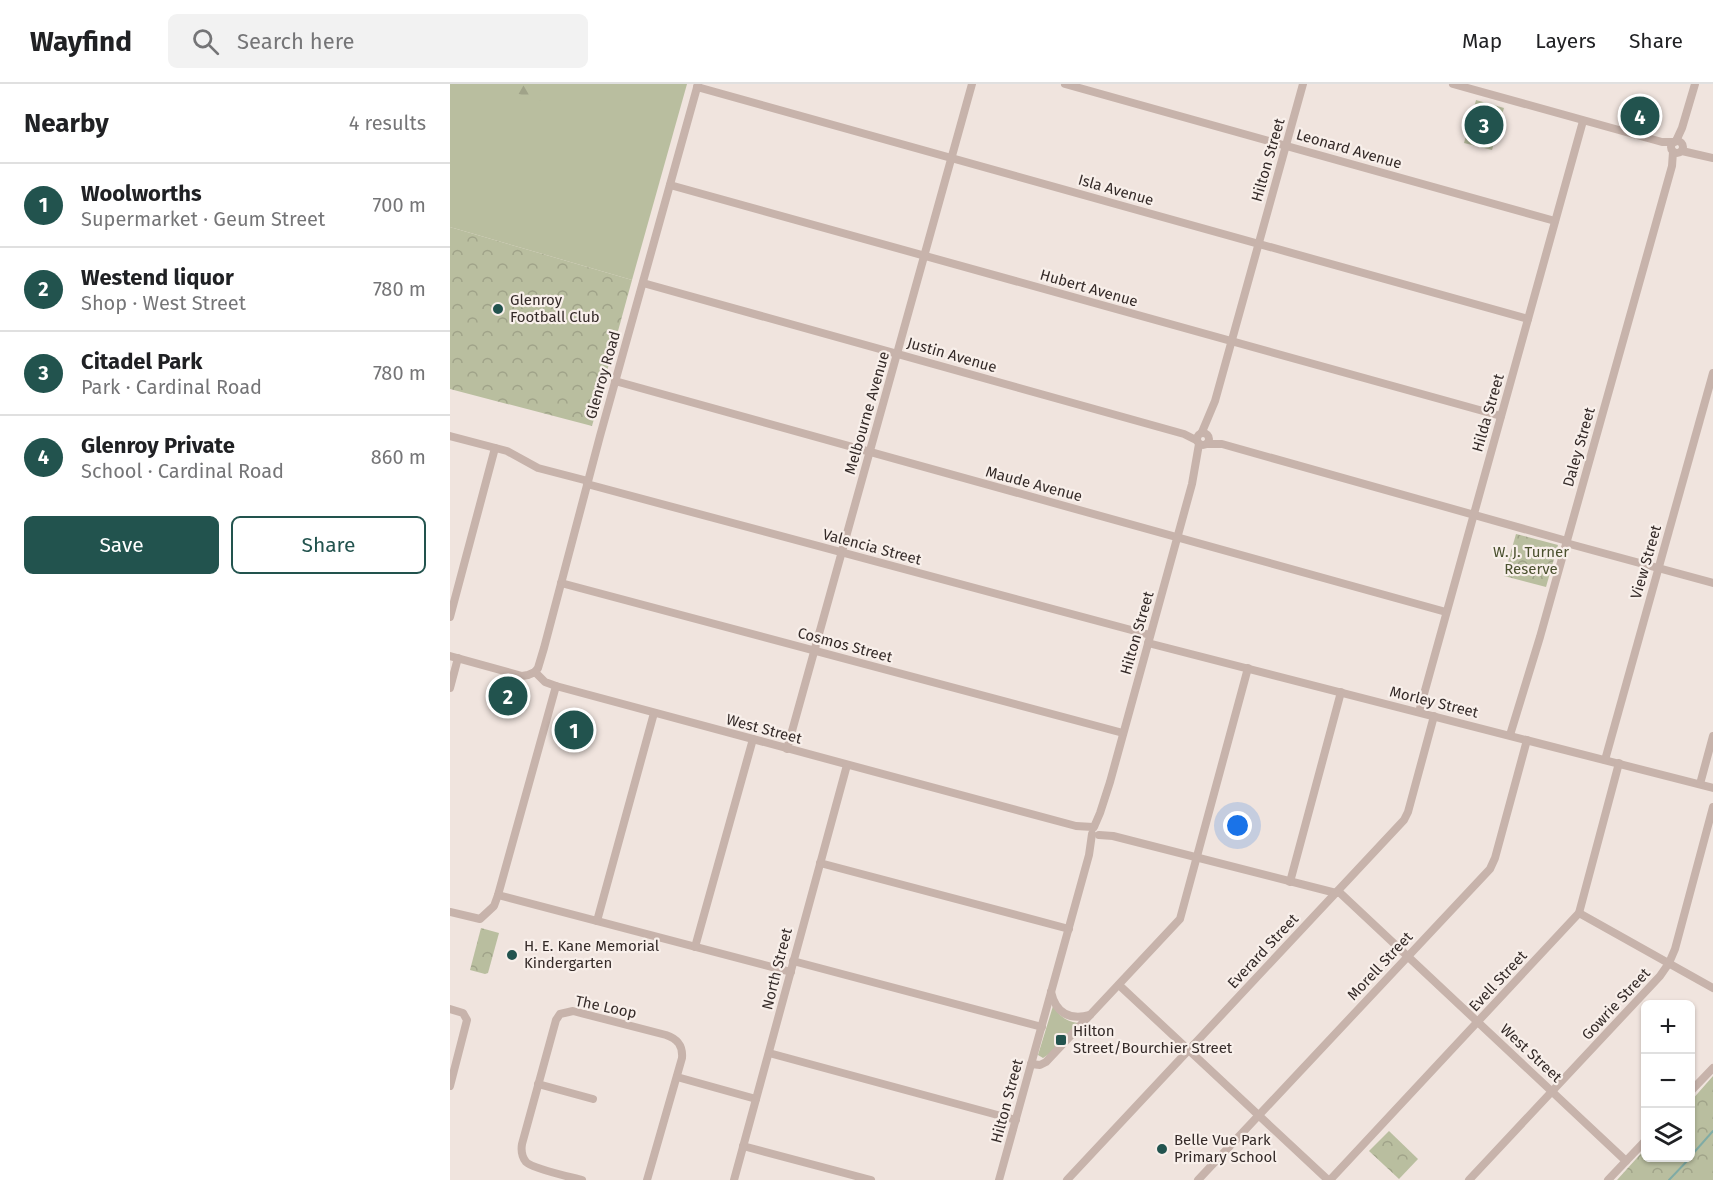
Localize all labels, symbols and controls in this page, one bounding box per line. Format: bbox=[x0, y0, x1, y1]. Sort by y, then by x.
search box bbox=[168, 14, 588, 68]
text: Wayfind bbox=[30, 25, 132, 58]
icon: search bbox=[189, 25, 222, 58]
text: Search here bbox=[237, 28, 355, 55]
text: Map bbox=[1462, 28, 1502, 54]
text: Layers bbox=[1535, 28, 1596, 54]
text: Share bbox=[1629, 28, 1683, 54]
pin: 4 bbox=[1620, 93, 1660, 138]
pin: 3 bbox=[1464, 102, 1504, 147]
text: Nearby bbox=[24, 108, 109, 139]
text: 4 results bbox=[349, 111, 426, 135]
street label: Hilton Street bbox=[1247, 116, 1289, 204]
street label: Leonard Avenue bbox=[1294, 125, 1404, 173]
street label: Isla Avenue bbox=[1076, 171, 1156, 209]
text: Woolworths bbox=[81, 180, 202, 207]
text: 1 bbox=[39, 193, 48, 217]
text: 700 m bbox=[373, 193, 426, 217]
text: Supermarket · Geum Street bbox=[81, 207, 325, 231]
text: Westend liquor bbox=[81, 264, 234, 291]
street label: Hubert Avenue bbox=[1038, 265, 1140, 311]
text: 2 bbox=[38, 277, 49, 301]
text: 780 m bbox=[373, 277, 426, 301]
text: Shop · West Street bbox=[81, 291, 246, 315]
place label: Glenroy Football Club bbox=[510, 291, 600, 326]
marker: Glenroy Football Club bbox=[491, 302, 505, 316]
street label: Glenroy Road bbox=[582, 329, 624, 421]
street label: Justin Avenue bbox=[905, 334, 999, 376]
text: Citadel Park bbox=[81, 348, 202, 375]
street label: Melbourne Avenue bbox=[841, 349, 893, 477]
text: 3 bbox=[38, 361, 49, 385]
text: 780 m bbox=[373, 361, 426, 385]
street label: Hilda Street bbox=[1468, 371, 1508, 454]
text: Park · Cardinal Road bbox=[81, 375, 262, 399]
street label: Daley Street bbox=[1559, 405, 1599, 489]
text: Glenroy Private bbox=[81, 432, 235, 459]
text: 4 bbox=[38, 445, 49, 469]
text: 860 m bbox=[371, 445, 426, 469]
text: School · Cardinal Road bbox=[81, 459, 284, 483]
street label: Maude Avenue bbox=[984, 462, 1084, 506]
button: Save bbox=[24, 516, 219, 574]
button: Share bbox=[231, 516, 426, 574]
street label: View Street bbox=[1627, 522, 1665, 601]
street label: Valencia Street bbox=[821, 525, 924, 569]
park label: W. J. Turner Reserve bbox=[1493, 543, 1569, 578]
street label: Hilton Street bbox=[1116, 589, 1158, 677]
street label: Cosmos Street bbox=[796, 624, 895, 666]
pin: 2 bbox=[488, 674, 528, 718]
street label: Morley Street bbox=[1388, 682, 1481, 722]
pin: 1 bbox=[554, 708, 594, 752]
street label: West Street bbox=[724, 710, 804, 748]
your location bbox=[1223, 811, 1252, 840]
street label: Everard Street bbox=[1224, 909, 1303, 992]
street label: North Street bbox=[758, 926, 796, 1012]
street label: Morell Street bbox=[1344, 927, 1417, 1004]
place label: H. E. Kane Memorial Kindergarten bbox=[524, 937, 660, 972]
street label: Evell Street bbox=[1465, 946, 1531, 1015]
marker: H. E. Kane Memorial Kindergarten bbox=[505, 948, 519, 962]
street label: Gowrie Street bbox=[1578, 964, 1654, 1044]
street label: The Loop bbox=[574, 992, 638, 1022]
map controls bbox=[1641, 1000, 1695, 1162]
button: + bbox=[1641, 1000, 1695, 1054]
street label: West Street bbox=[1497, 1020, 1566, 1086]
place label: Hilton Street/Bourchier Street bbox=[1073, 1022, 1233, 1057]
marker: Hilton Street/Bourchier Street bbox=[1054, 1033, 1068, 1047]
button: − bbox=[1641, 1054, 1695, 1108]
street label: Hilton Street bbox=[987, 1056, 1027, 1145]
button: layers bbox=[1641, 1108, 1695, 1162]
place label: Belle Vue Park Primary School bbox=[1174, 1131, 1277, 1166]
marker: Belle Vue Park Primary School bbox=[1155, 1142, 1169, 1156]

